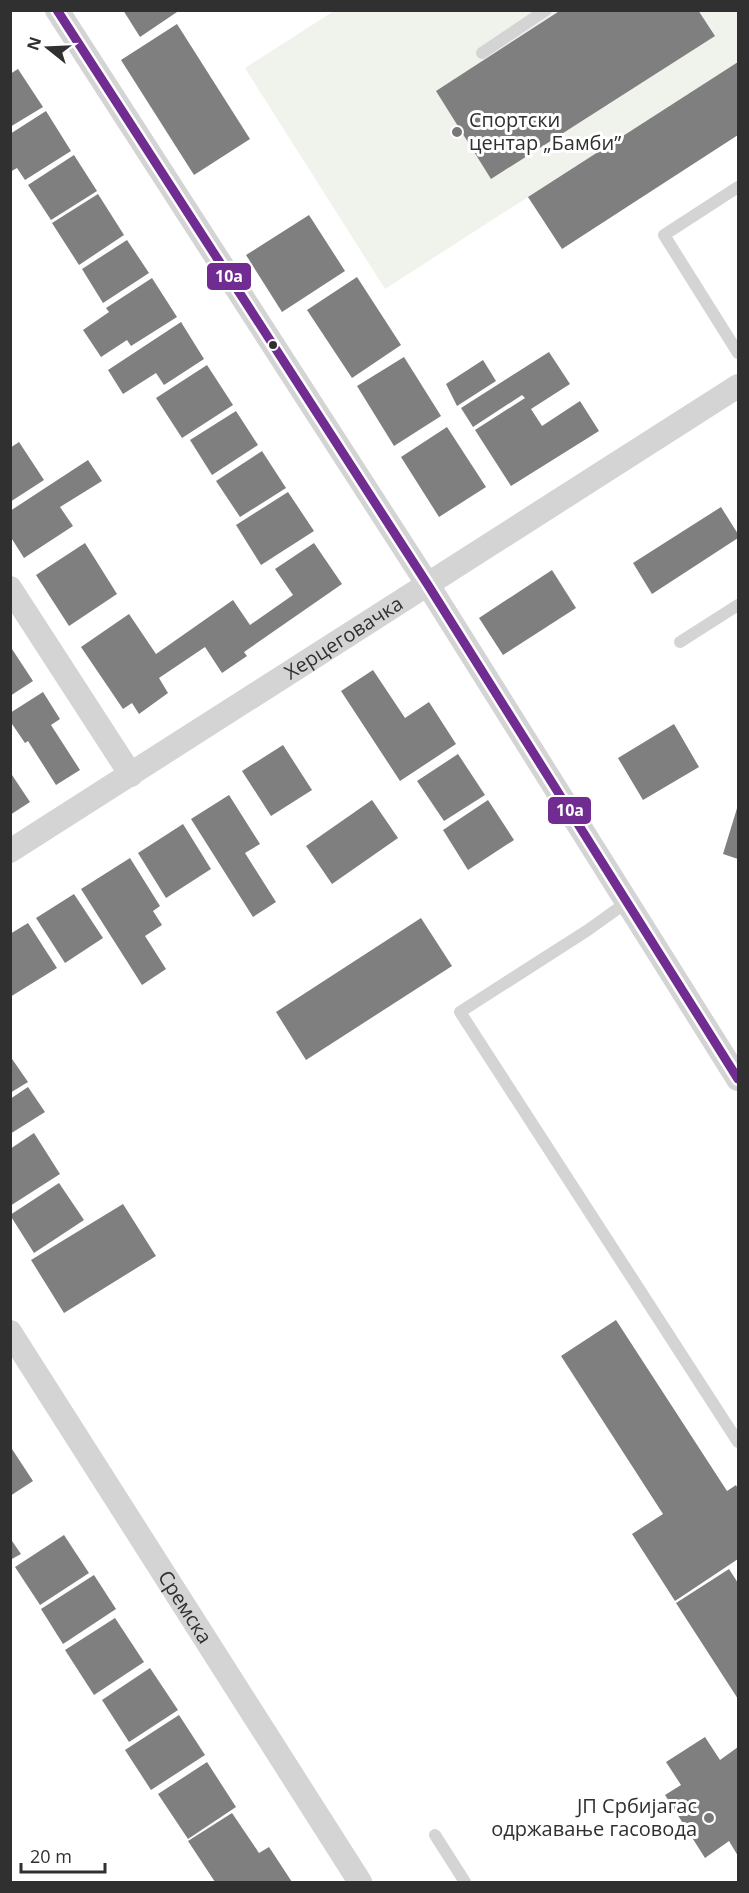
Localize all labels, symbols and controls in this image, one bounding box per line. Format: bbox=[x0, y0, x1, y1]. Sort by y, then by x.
north arrow bbox=[18, 18, 78, 78]
text: N bbox=[21, 34, 46, 53]
place label: Спортски центар „Бамби” bbox=[469, 106, 621, 156]
marker: Спортски центар „Бамби” bbox=[450, 125, 464, 139]
line badge: 10а bbox=[206, 262, 252, 291]
text: 10а bbox=[215, 265, 243, 287]
unlabelled marker bbox=[267, 339, 279, 351]
street label: Херцеговачка bbox=[279, 590, 408, 685]
line badge: 10а bbox=[547, 796, 592, 825]
text: 10а bbox=[556, 799, 584, 821]
street label: Сремска bbox=[152, 1565, 219, 1649]
place label: ЈП Србијагас одржавање гасовода bbox=[491, 1792, 697, 1842]
marker: ЈП Србијагас одржавање гасовода bbox=[702, 1811, 716, 1825]
scale bar bbox=[21, 1836, 105, 1874]
text: 20 m bbox=[30, 1844, 72, 1868]

